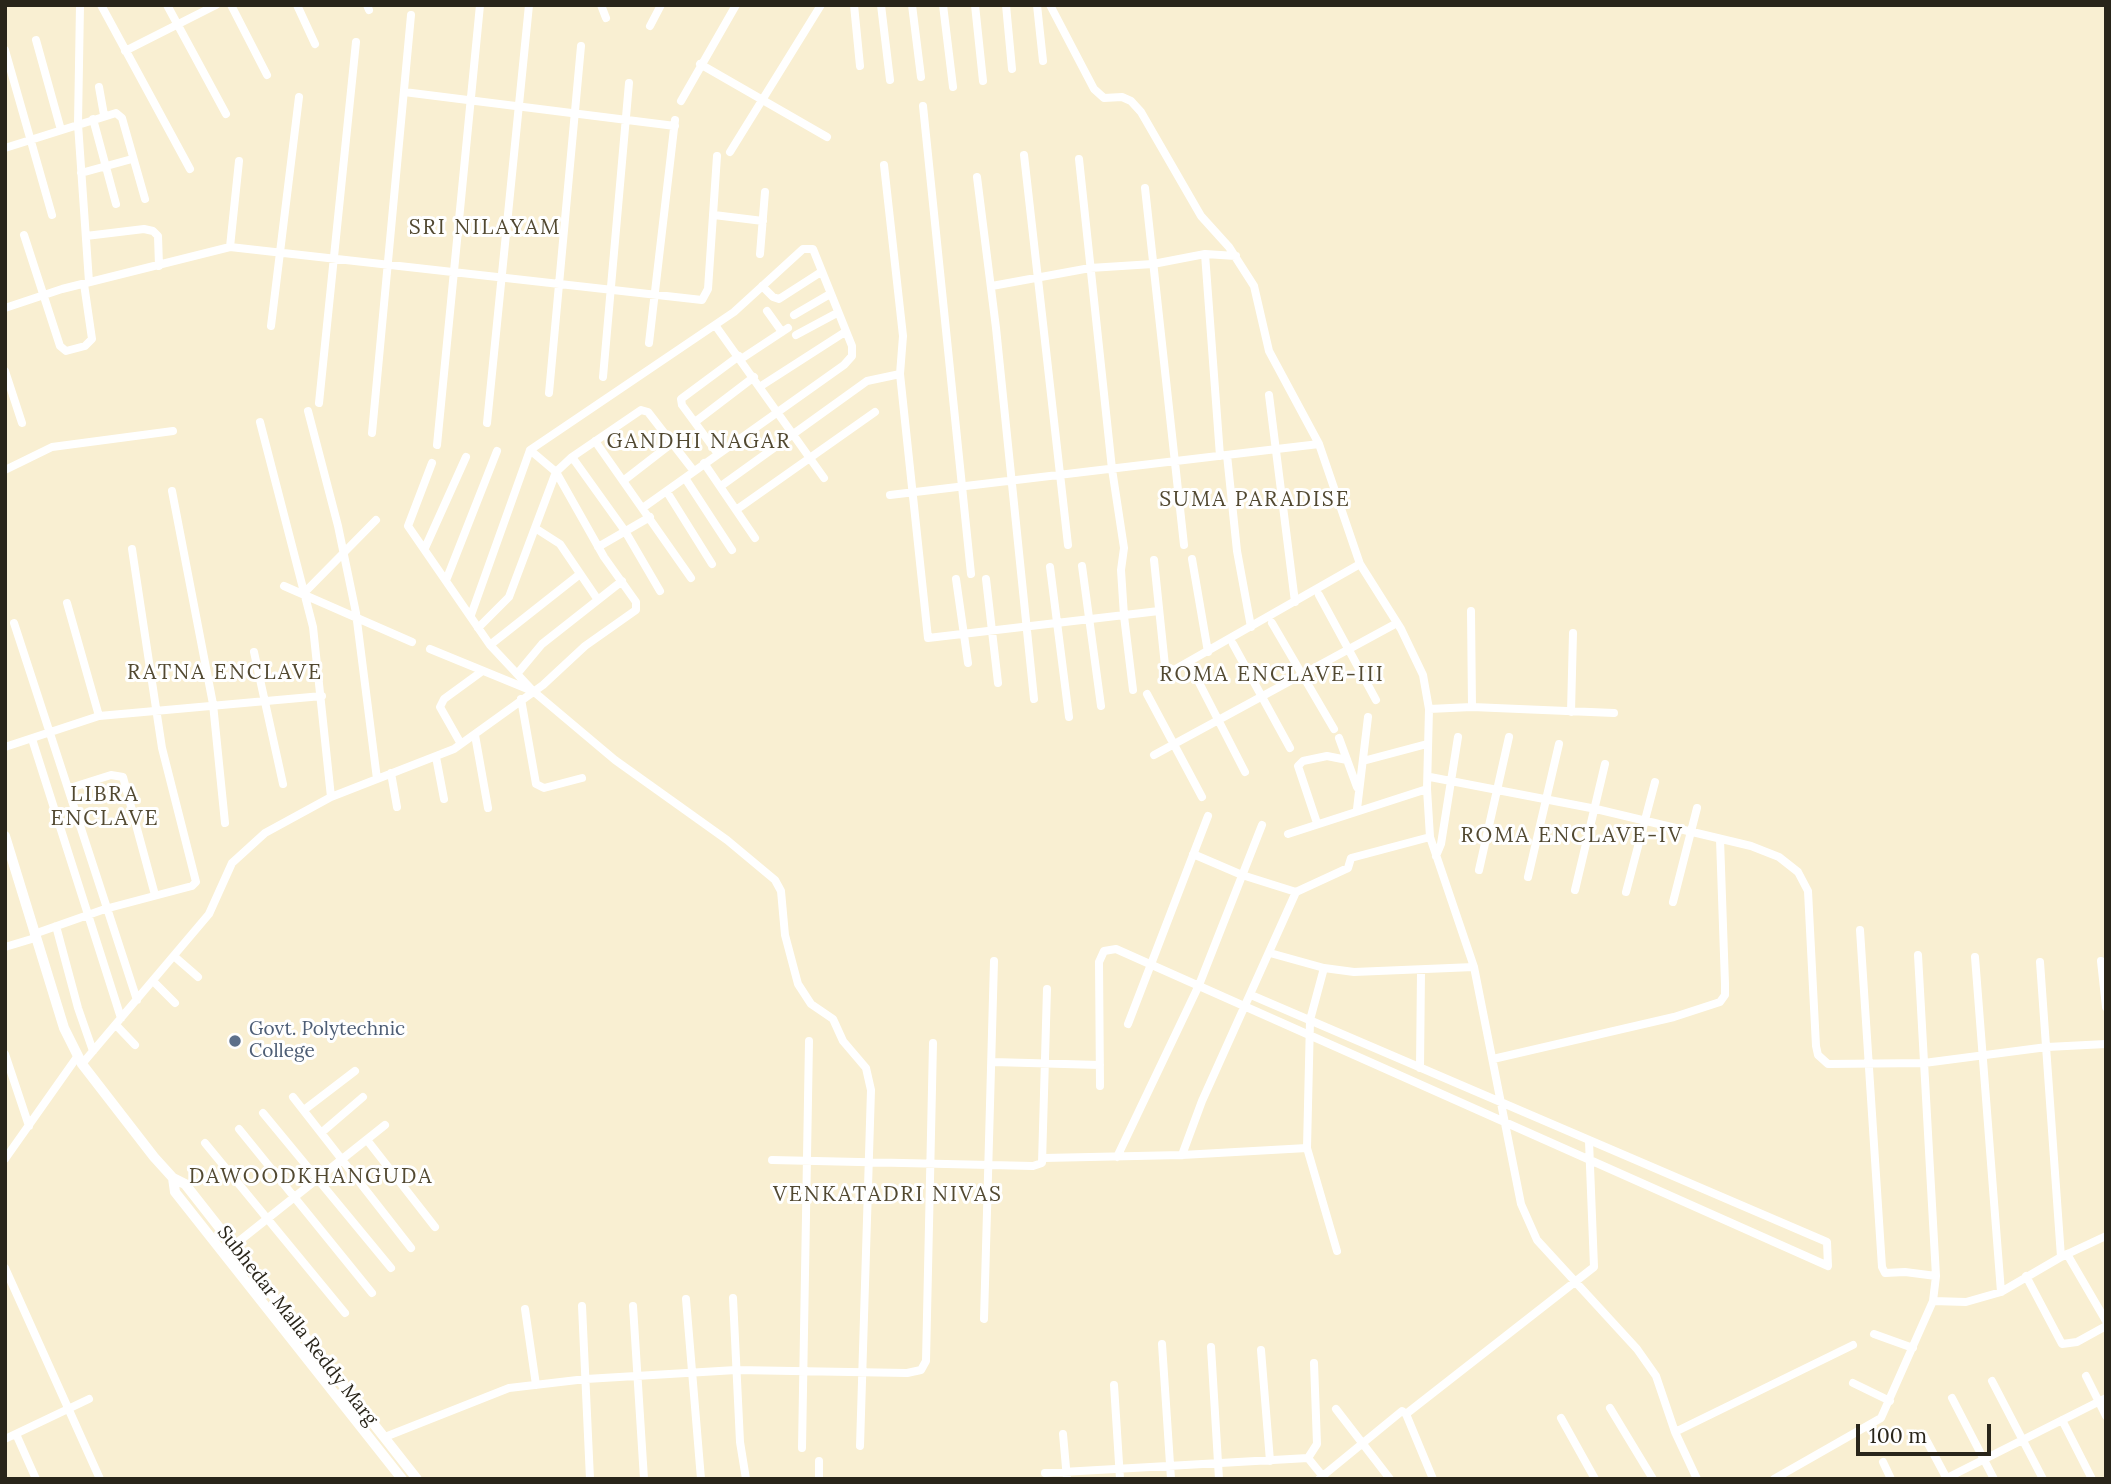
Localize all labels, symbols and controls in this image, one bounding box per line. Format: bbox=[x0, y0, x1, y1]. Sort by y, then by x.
district label: SRI NILAYAM bbox=[410, 215, 560, 241]
district label: GANDHI NAGAR bbox=[608, 429, 790, 455]
district label: SUMA PARADISE bbox=[1161, 487, 1349, 513]
district label: RATNA ENCLAVE bbox=[129, 660, 321, 686]
district label: ROMA ENCLAVE-III bbox=[1161, 662, 1383, 688]
district label: LIBRA ENCLAVE bbox=[51, 782, 159, 832]
district label: ROMA ENCLAVE-IV bbox=[1462, 823, 1682, 849]
place label: Govt. Polytechnic College bbox=[249, 1019, 405, 1063]
marker: Govt. Polytechnic College bbox=[227, 1033, 243, 1049]
district label: DAWOODKHANGUDA bbox=[190, 1164, 432, 1190]
district label: VENKATADRI NIVAS bbox=[775, 1182, 1001, 1208]
street label: Subhedar Malla Reddy Marg bbox=[212, 1222, 382, 1430]
scale bar bbox=[1859, 1410, 1994, 1454]
text: 100 m bbox=[1869, 1422, 1927, 1449]

